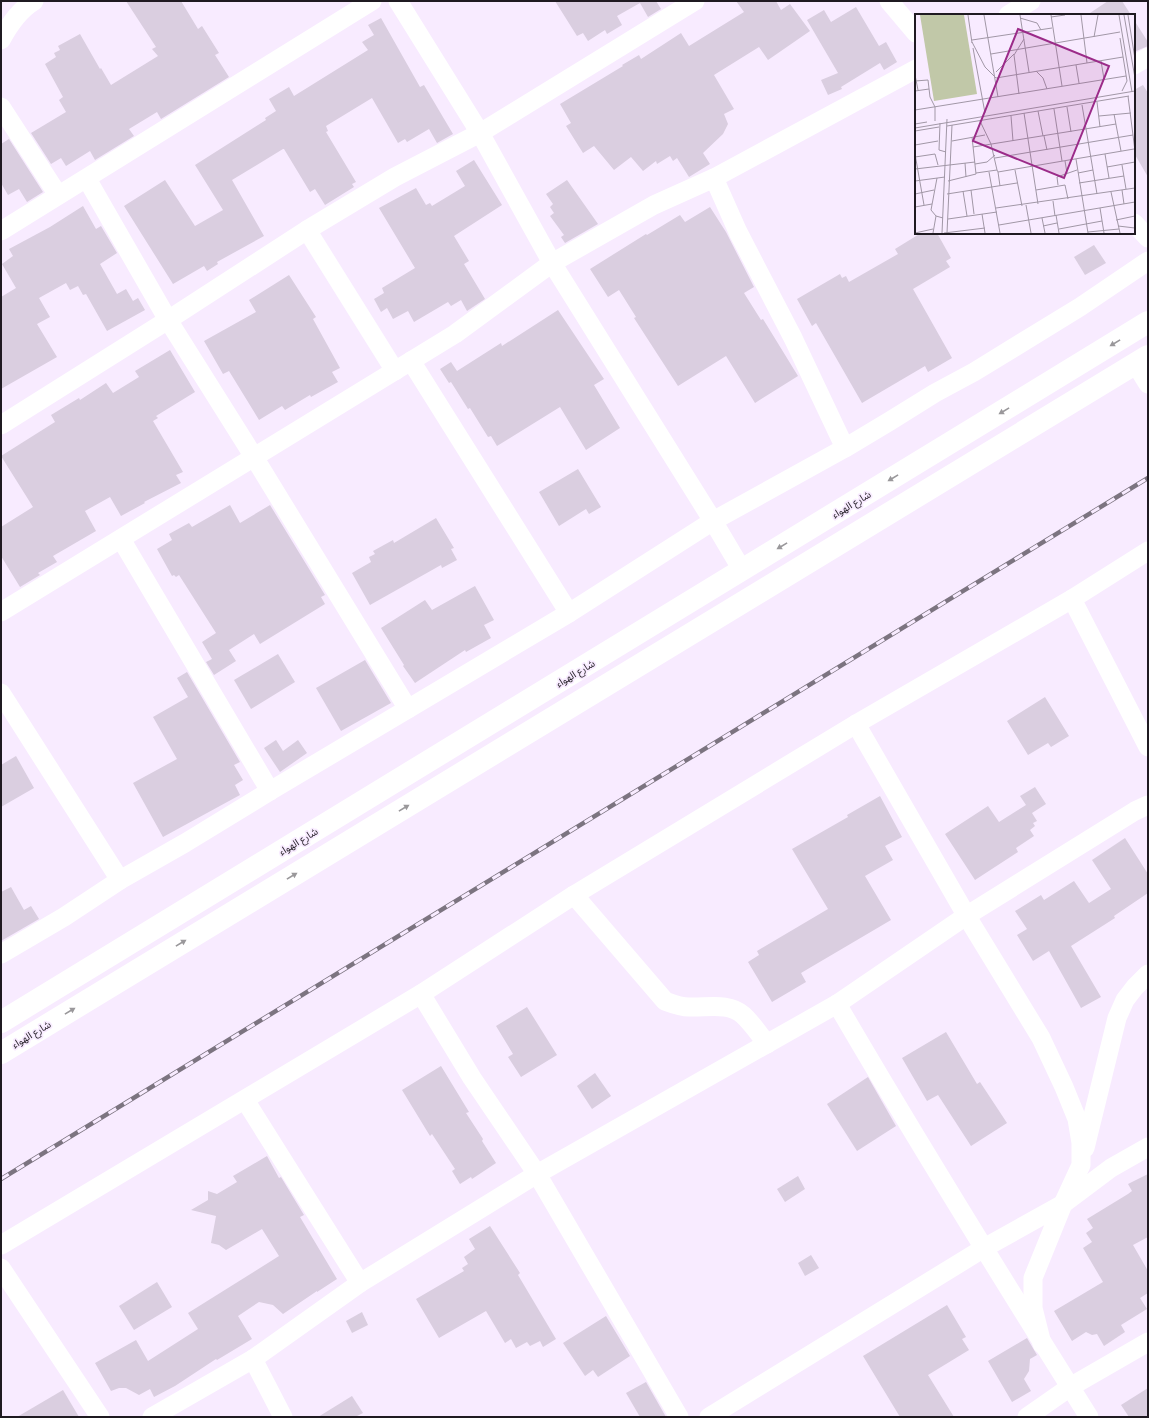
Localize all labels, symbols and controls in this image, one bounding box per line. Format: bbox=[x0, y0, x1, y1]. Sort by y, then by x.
inset map bbox=[915, 14, 1135, 234]
one-way arrow bbox=[1109, 339, 1121, 346]
one-way arrow bbox=[998, 407, 1010, 414]
one-way arrow bbox=[887, 475, 899, 482]
street label: شارع الهواء bbox=[829, 488, 874, 522]
one-way arrow bbox=[776, 543, 788, 550]
street label: شارع الهواء bbox=[553, 657, 598, 691]
one-way arrow bbox=[399, 804, 409, 812]
street label: شارع الهواء bbox=[276, 825, 321, 859]
one-way arrow bbox=[286, 872, 298, 879]
one-way arrow bbox=[176, 939, 186, 947]
one-way arrow bbox=[64, 1007, 76, 1014]
street label: شارع الهواء bbox=[9, 1018, 54, 1052]

